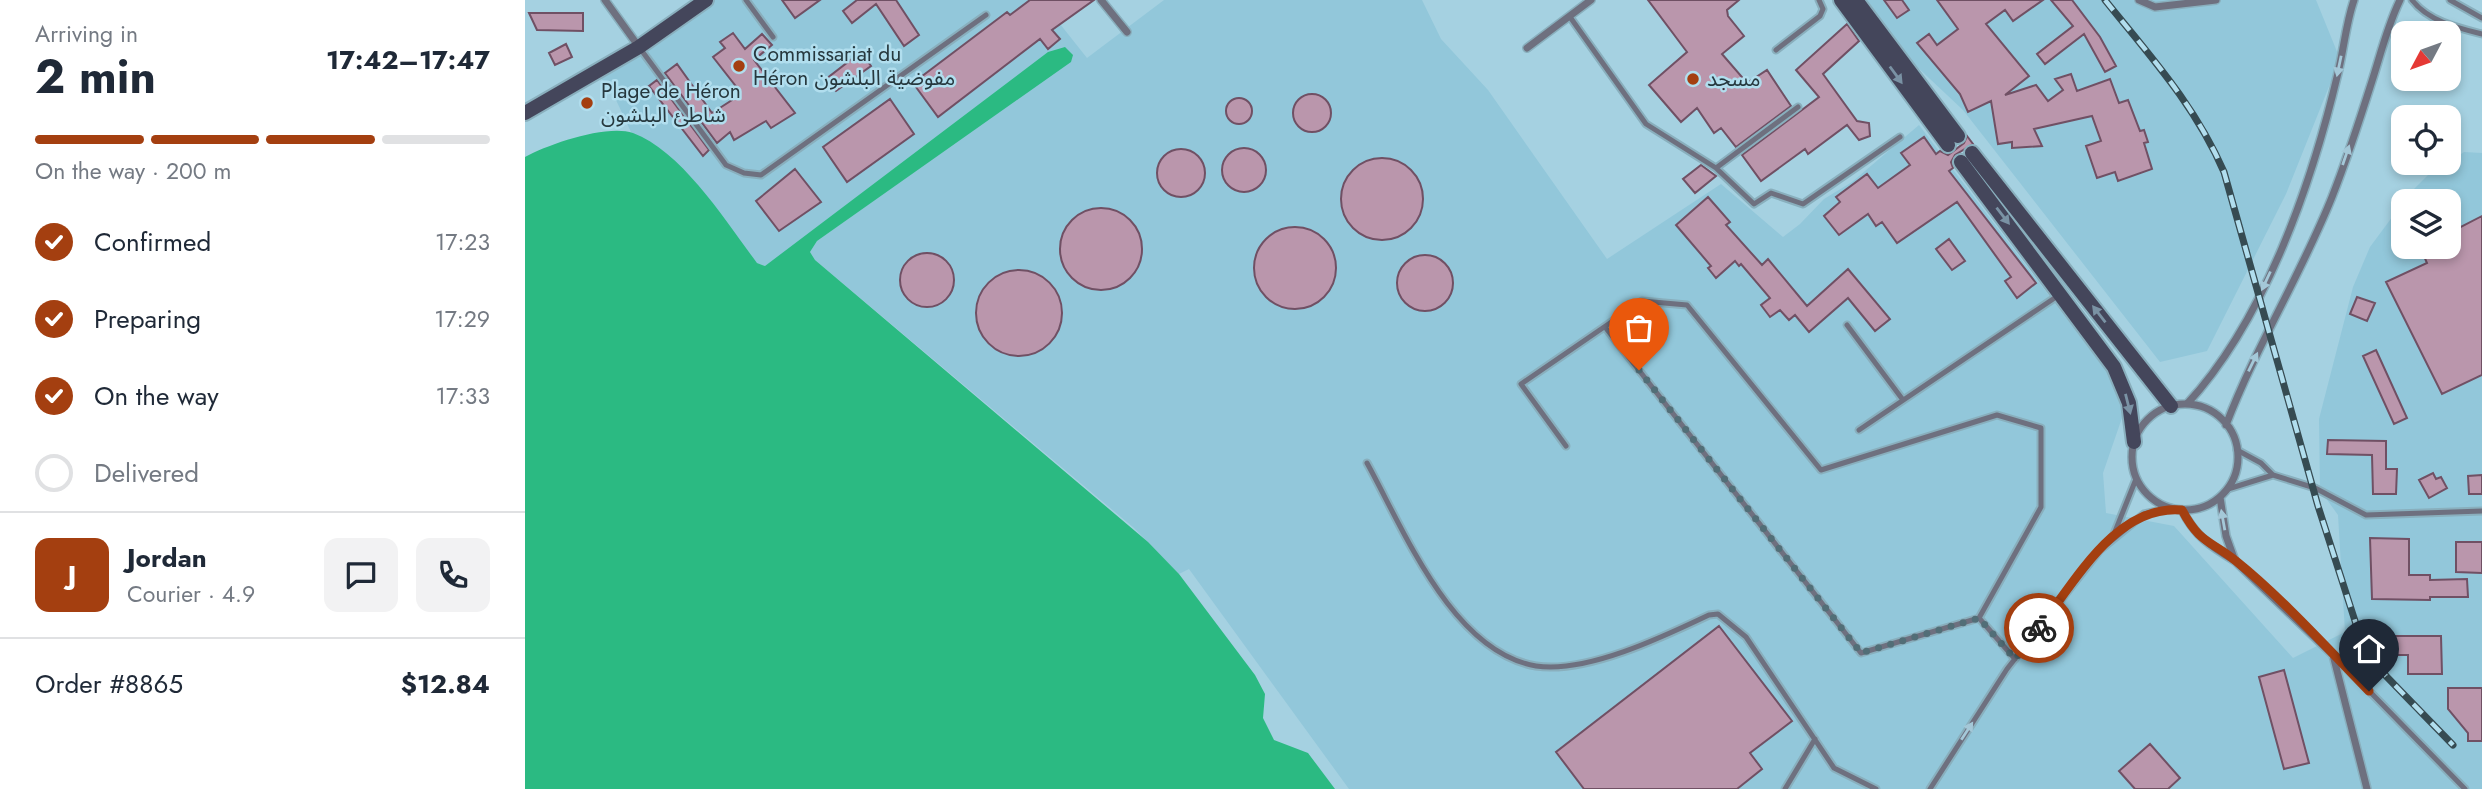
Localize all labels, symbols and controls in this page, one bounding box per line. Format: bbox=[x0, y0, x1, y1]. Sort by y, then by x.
text: Arriving in bbox=[35, 17, 138, 51]
north arrow bbox=[2391, 21, 2461, 91]
map controls bbox=[2391, 21, 2461, 259]
place label: Commissariat du Héron مفوضية البلشون bbox=[753, 39, 955, 93]
text: 17:42–17:47 bbox=[326, 41, 490, 79]
text: 2 min bbox=[35, 44, 156, 110]
one-way arrow bbox=[2334, 55, 2345, 77]
marker: Commissariat du Héron مفوضية البلشون bbox=[731, 58, 747, 74]
place label: مسجد bbox=[1707, 64, 1760, 94]
one-way arrow bbox=[1889, 65, 1903, 84]
marker: مسجد bbox=[1685, 71, 1701, 87]
place label: Plage de Héron شاطئ البلشون bbox=[601, 76, 741, 130]
marker: Plage de Héron شاطئ البلشون bbox=[579, 95, 595, 111]
button: locate bbox=[2391, 105, 2461, 175]
one-way arrow bbox=[2341, 144, 2352, 165]
text: On the way · 200 m bbox=[35, 154, 231, 188]
button: layers bbox=[2391, 189, 2461, 259]
one-way arrow bbox=[1995, 207, 2010, 225]
icon: check bbox=[35, 223, 73, 261]
text: Confirmed bbox=[94, 223, 211, 261]
text: 17:23 bbox=[435, 225, 490, 259]
one-way arrow bbox=[2260, 271, 2271, 291]
pin bbox=[1609, 298, 1669, 370]
icon: check bbox=[35, 300, 73, 338]
text: Preparing bbox=[94, 300, 201, 338]
text: 17:29 bbox=[434, 302, 490, 336]
one-way arrow bbox=[2091, 305, 2106, 323]
icon: bag bbox=[1620, 309, 1658, 347]
one-way arrow bbox=[2247, 352, 2258, 372]
icon: check bbox=[35, 377, 73, 415]
text: On the way bbox=[94, 377, 219, 415]
text: 17:33 bbox=[436, 379, 490, 413]
one-way arrow bbox=[2123, 393, 2134, 415]
text: Delivered bbox=[94, 454, 199, 492]
one-way arrow bbox=[2218, 509, 2229, 531]
button: chat bbox=[324, 538, 398, 612]
button: phone bbox=[416, 538, 490, 612]
text: Jordan bbox=[127, 539, 207, 577]
text: J bbox=[68, 556, 76, 594]
text: Courier · 4.9 bbox=[127, 577, 255, 611]
courier bbox=[2004, 593, 2074, 663]
icon: bike bbox=[2020, 609, 2058, 647]
pin bbox=[2339, 619, 2399, 691]
icon: home bbox=[2350, 630, 2388, 668]
text: Order #8865 bbox=[35, 665, 183, 703]
text: $12.84 bbox=[401, 665, 490, 703]
one-way arrow bbox=[1961, 722, 1974, 741]

